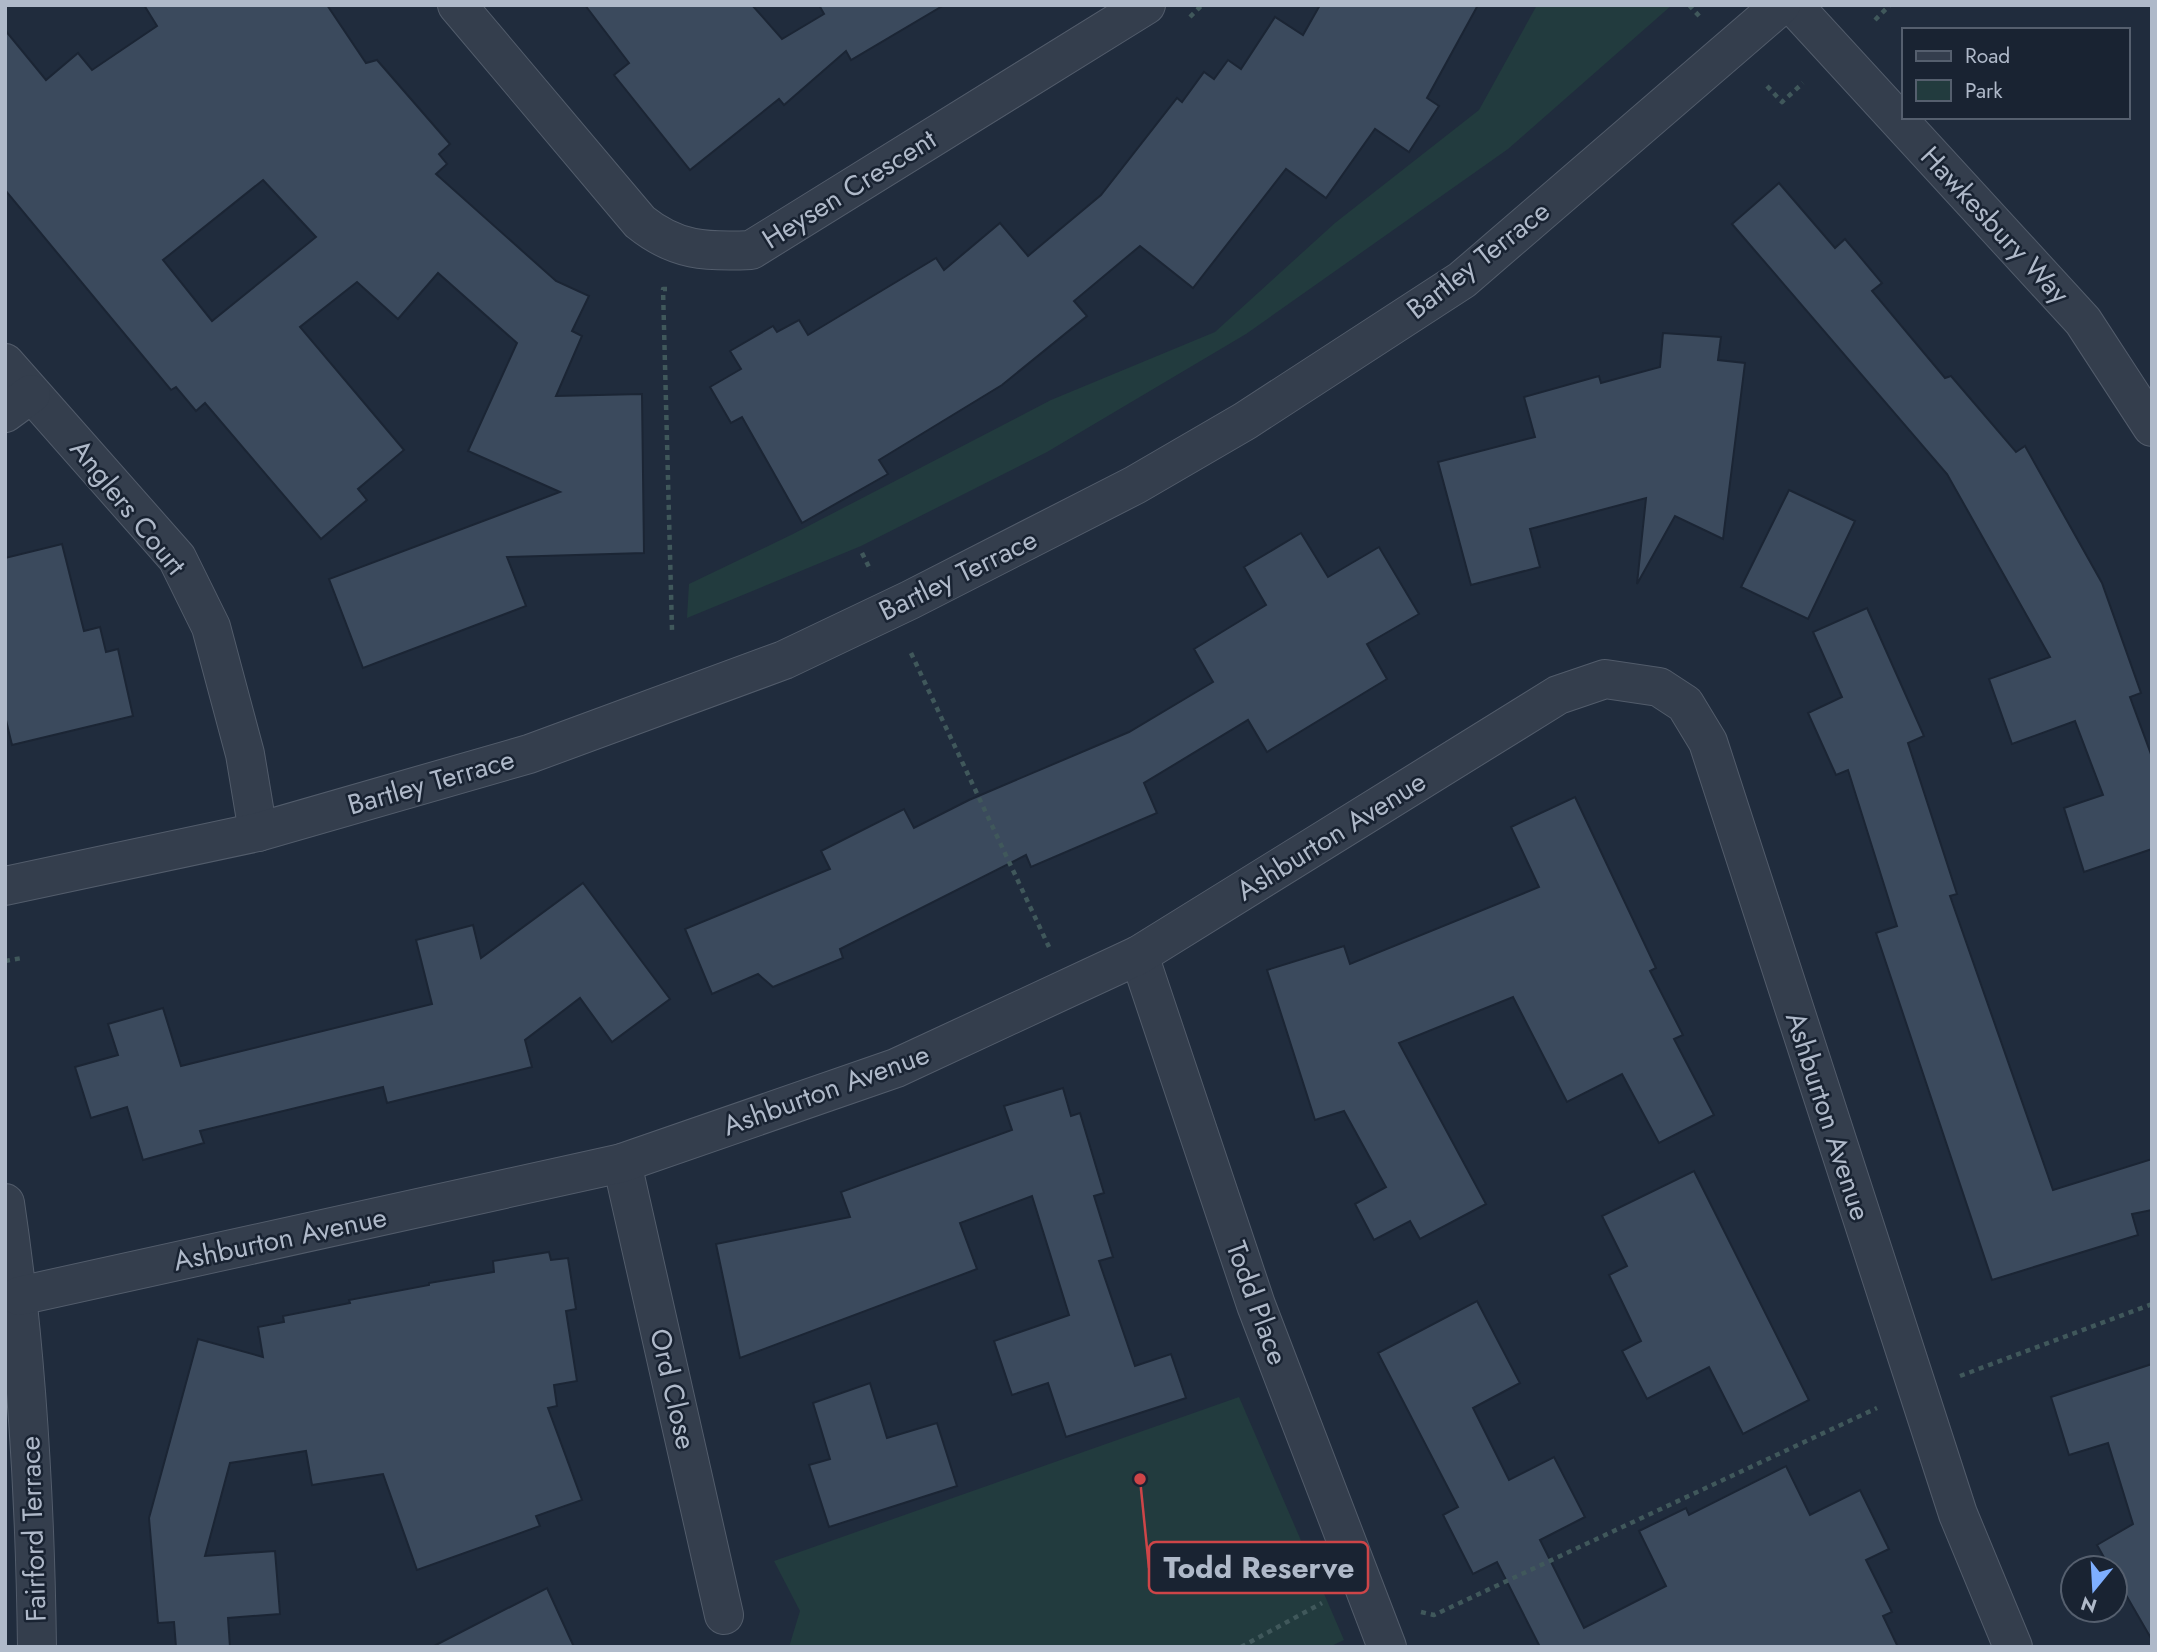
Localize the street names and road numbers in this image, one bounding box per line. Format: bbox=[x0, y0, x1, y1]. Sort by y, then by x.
street label: Heysen Crescent bbox=[754, 119, 944, 259]
street label: Hawkesbury Way bbox=[1911, 137, 2079, 313]
street label: Bartley Terrace bbox=[1398, 191, 1558, 329]
street label: Anglers Court bbox=[60, 430, 196, 584]
street label: Bartley Terrace bbox=[872, 519, 1044, 631]
street label: Bartley Terrace bbox=[343, 739, 519, 825]
street label: Ashburton Avenue bbox=[1228, 761, 1434, 911]
street label: Ashburton Avenue bbox=[1775, 1006, 1881, 1226]
street label: Ashburton Avenue bbox=[717, 1034, 935, 1146]
street label: Ashburton Avenue bbox=[170, 1196, 390, 1282]
street label: Todd Place bbox=[1216, 1235, 1298, 1371]
street label: Ord Close bbox=[639, 1325, 707, 1453]
street label: Fairford Terrace bbox=[9, 1435, 57, 1623]

